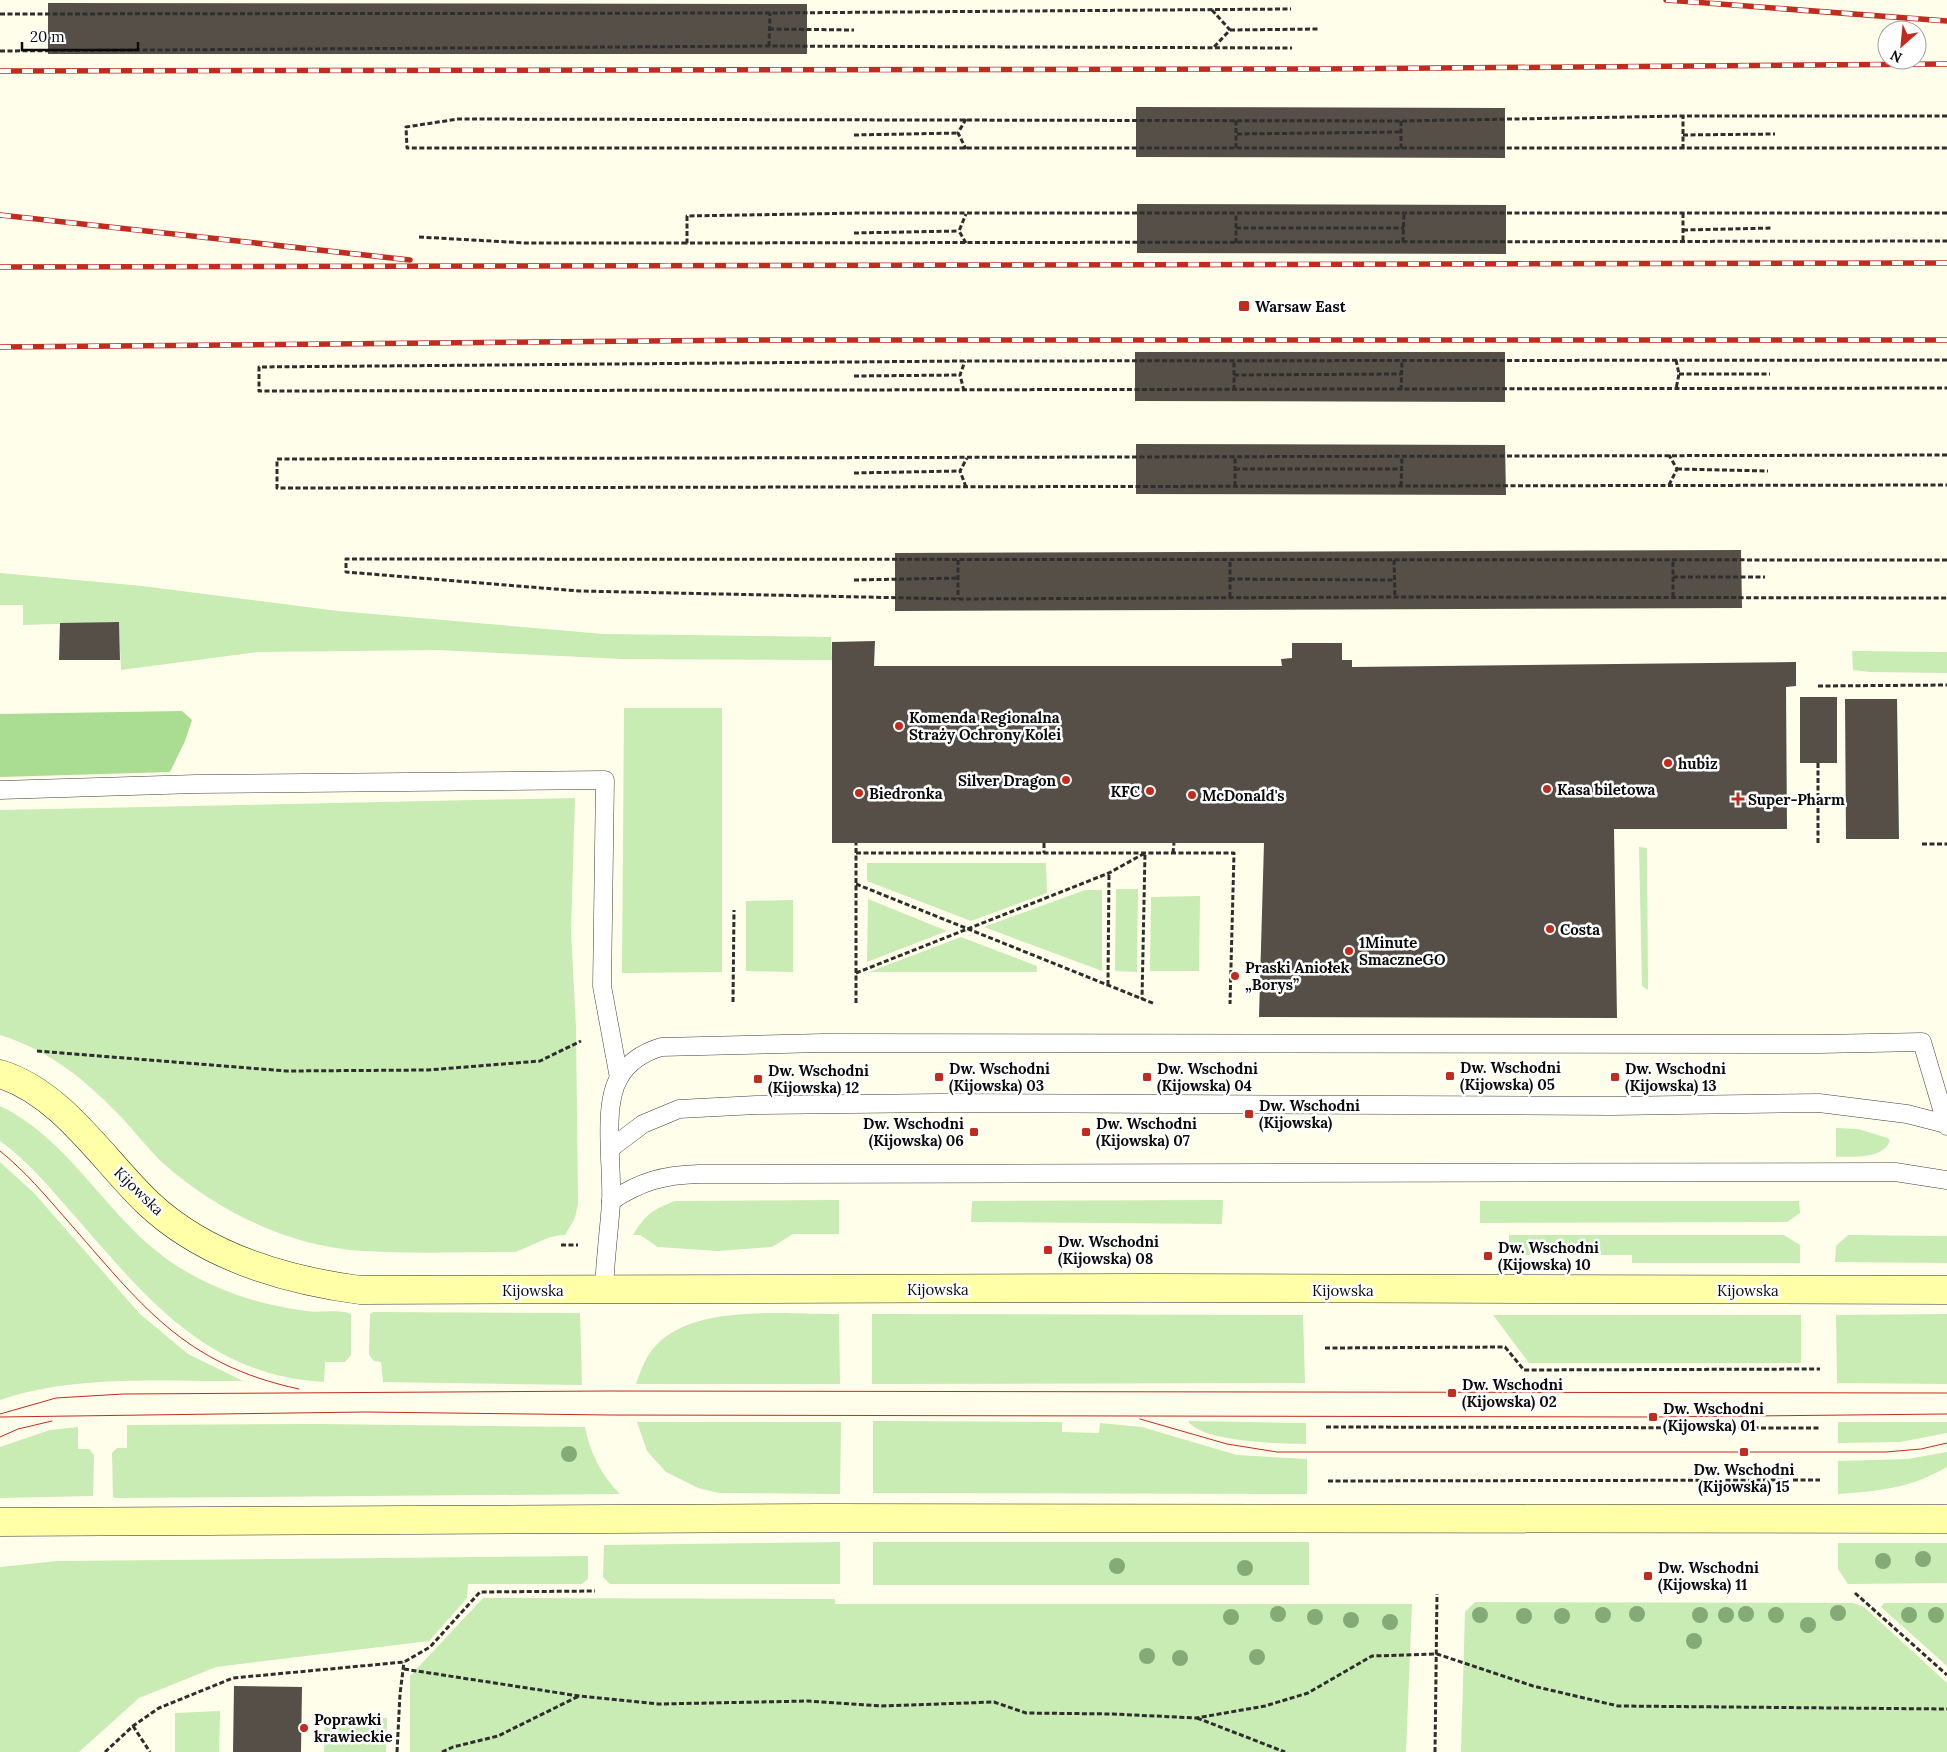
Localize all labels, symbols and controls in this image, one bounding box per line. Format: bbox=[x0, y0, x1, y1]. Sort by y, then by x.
scale bar bbox=[22, 20, 139, 52]
north arrow bbox=[1877, 20, 1927, 70]
text: 20 m bbox=[30, 27, 65, 46]
text: N bbox=[1887, 46, 1905, 67]
place label: Warsaw East bbox=[1255, 297, 1347, 316]
marker: Warsaw East bbox=[1237, 299, 1251, 313]
place label: Komenda Regionalna Straży Ochrony Kolei bbox=[909, 708, 1061, 744]
marker: Komenda Regionalna Straży Ochrony Kolei bbox=[893, 720, 905, 732]
place label: hubiz bbox=[1678, 754, 1718, 773]
marker: hubiz bbox=[1662, 757, 1674, 769]
place label: Silver Dragon bbox=[958, 771, 1056, 790]
marker: Silver Dragon bbox=[1060, 774, 1072, 786]
place label: Kasa biletowa bbox=[1557, 780, 1655, 799]
place label: KFC bbox=[1110, 782, 1141, 801]
marker: Kasa biletowa bbox=[1541, 783, 1553, 795]
place label: Biedronka bbox=[869, 784, 943, 803]
marker: KFC bbox=[1144, 785, 1156, 797]
place label: McDonald's bbox=[1202, 786, 1285, 805]
marker: Biedronka bbox=[853, 787, 865, 799]
marker: McDonald's bbox=[1186, 789, 1198, 801]
place label: Super-Pharm bbox=[1748, 790, 1845, 809]
marker: Super-Pharm bbox=[1732, 793, 1744, 805]
place label: Costa bbox=[1560, 920, 1600, 939]
marker: Costa bbox=[1544, 923, 1556, 935]
place label: 1Minute SmaczneGO bbox=[1359, 933, 1446, 969]
marker: 1Minute SmaczneGO bbox=[1343, 945, 1355, 957]
place label: Praski Aniołek „Borys” bbox=[1245, 958, 1350, 994]
marker: Praski Aniołek „Borys” bbox=[1229, 970, 1241, 982]
place label: Dw. Wschodni (Kijowska) 05 bbox=[1460, 1058, 1561, 1095]
place label: Dw. Wschodni (Kijowska) 03 bbox=[949, 1059, 1050, 1096]
place label: Dw. Wschodni (Kijowska) 04 bbox=[1157, 1059, 1258, 1096]
place label: Dw. Wschodni (Kijowska) 13 bbox=[1625, 1059, 1726, 1096]
place label: Dw. Wschodni (Kijowska) 12 bbox=[768, 1061, 869, 1098]
marker: Dw. Wschodni (Kijowska) 05 bbox=[1444, 1070, 1456, 1082]
marker: Dw. Wschodni (Kijowska) 03 bbox=[933, 1071, 945, 1083]
marker: Dw. Wschodni (Kijowska) 04 bbox=[1141, 1071, 1153, 1083]
marker: Dw. Wschodni (Kijowska) 13 bbox=[1609, 1071, 1621, 1083]
marker: Dw. Wschodni (Kijowska) 12 bbox=[752, 1073, 764, 1085]
place label: Dw. Wschodni (Kijowska) bbox=[1259, 1096, 1360, 1133]
marker: Dw. Wschodni (Kijowska) bbox=[1243, 1108, 1255, 1120]
place label: Dw. Wschodni (Kijowska) 06 bbox=[863, 1114, 964, 1151]
place label: Dw. Wschodni (Kijowska) 07 bbox=[1096, 1114, 1197, 1151]
marker: Dw. Wschodni (Kijowska) 06 bbox=[968, 1126, 980, 1138]
marker: Dw. Wschodni (Kijowska) 07 bbox=[1080, 1126, 1092, 1138]
street label: Kijowska bbox=[110, 1163, 168, 1219]
place label: Dw. Wschodni (Kijowska) 08 bbox=[1058, 1232, 1159, 1269]
place label: Dw. Wschodni (Kijowska) 10 bbox=[1498, 1238, 1599, 1275]
marker: Dw. Wschodni (Kijowska) 08 bbox=[1042, 1244, 1054, 1256]
marker: Dw. Wschodni (Kijowska) 10 bbox=[1482, 1250, 1494, 1262]
street label: Kijowska bbox=[907, 1280, 969, 1299]
street label: Kijowska bbox=[502, 1281, 564, 1300]
street label: Kijowska bbox=[1312, 1281, 1374, 1300]
street label: Kijowska bbox=[1717, 1281, 1779, 1300]
place label: Dw. Wschodni (Kijowska) 02 bbox=[1462, 1375, 1563, 1412]
marker: Dw. Wschodni (Kijowska) 02 bbox=[1446, 1387, 1458, 1399]
place label: Dw. Wschodni (Kijowska) 01 bbox=[1663, 1399, 1764, 1436]
marker: Dw. Wschodni (Kijowska) 01 bbox=[1647, 1411, 1659, 1423]
marker: Dw. Wschodni (Kijowska) 15 bbox=[1738, 1446, 1750, 1458]
place label: Dw. Wschodni (Kijowska) 15 bbox=[1694, 1460, 1795, 1497]
place label: Dw. Wschodni (Kijowska) 11 bbox=[1658, 1558, 1759, 1595]
marker: Dw. Wschodni (Kijowska) 11 bbox=[1642, 1570, 1654, 1582]
place label: Poprawki krawieckie bbox=[314, 1710, 393, 1746]
marker: Poprawki krawieckie bbox=[298, 1722, 310, 1734]

